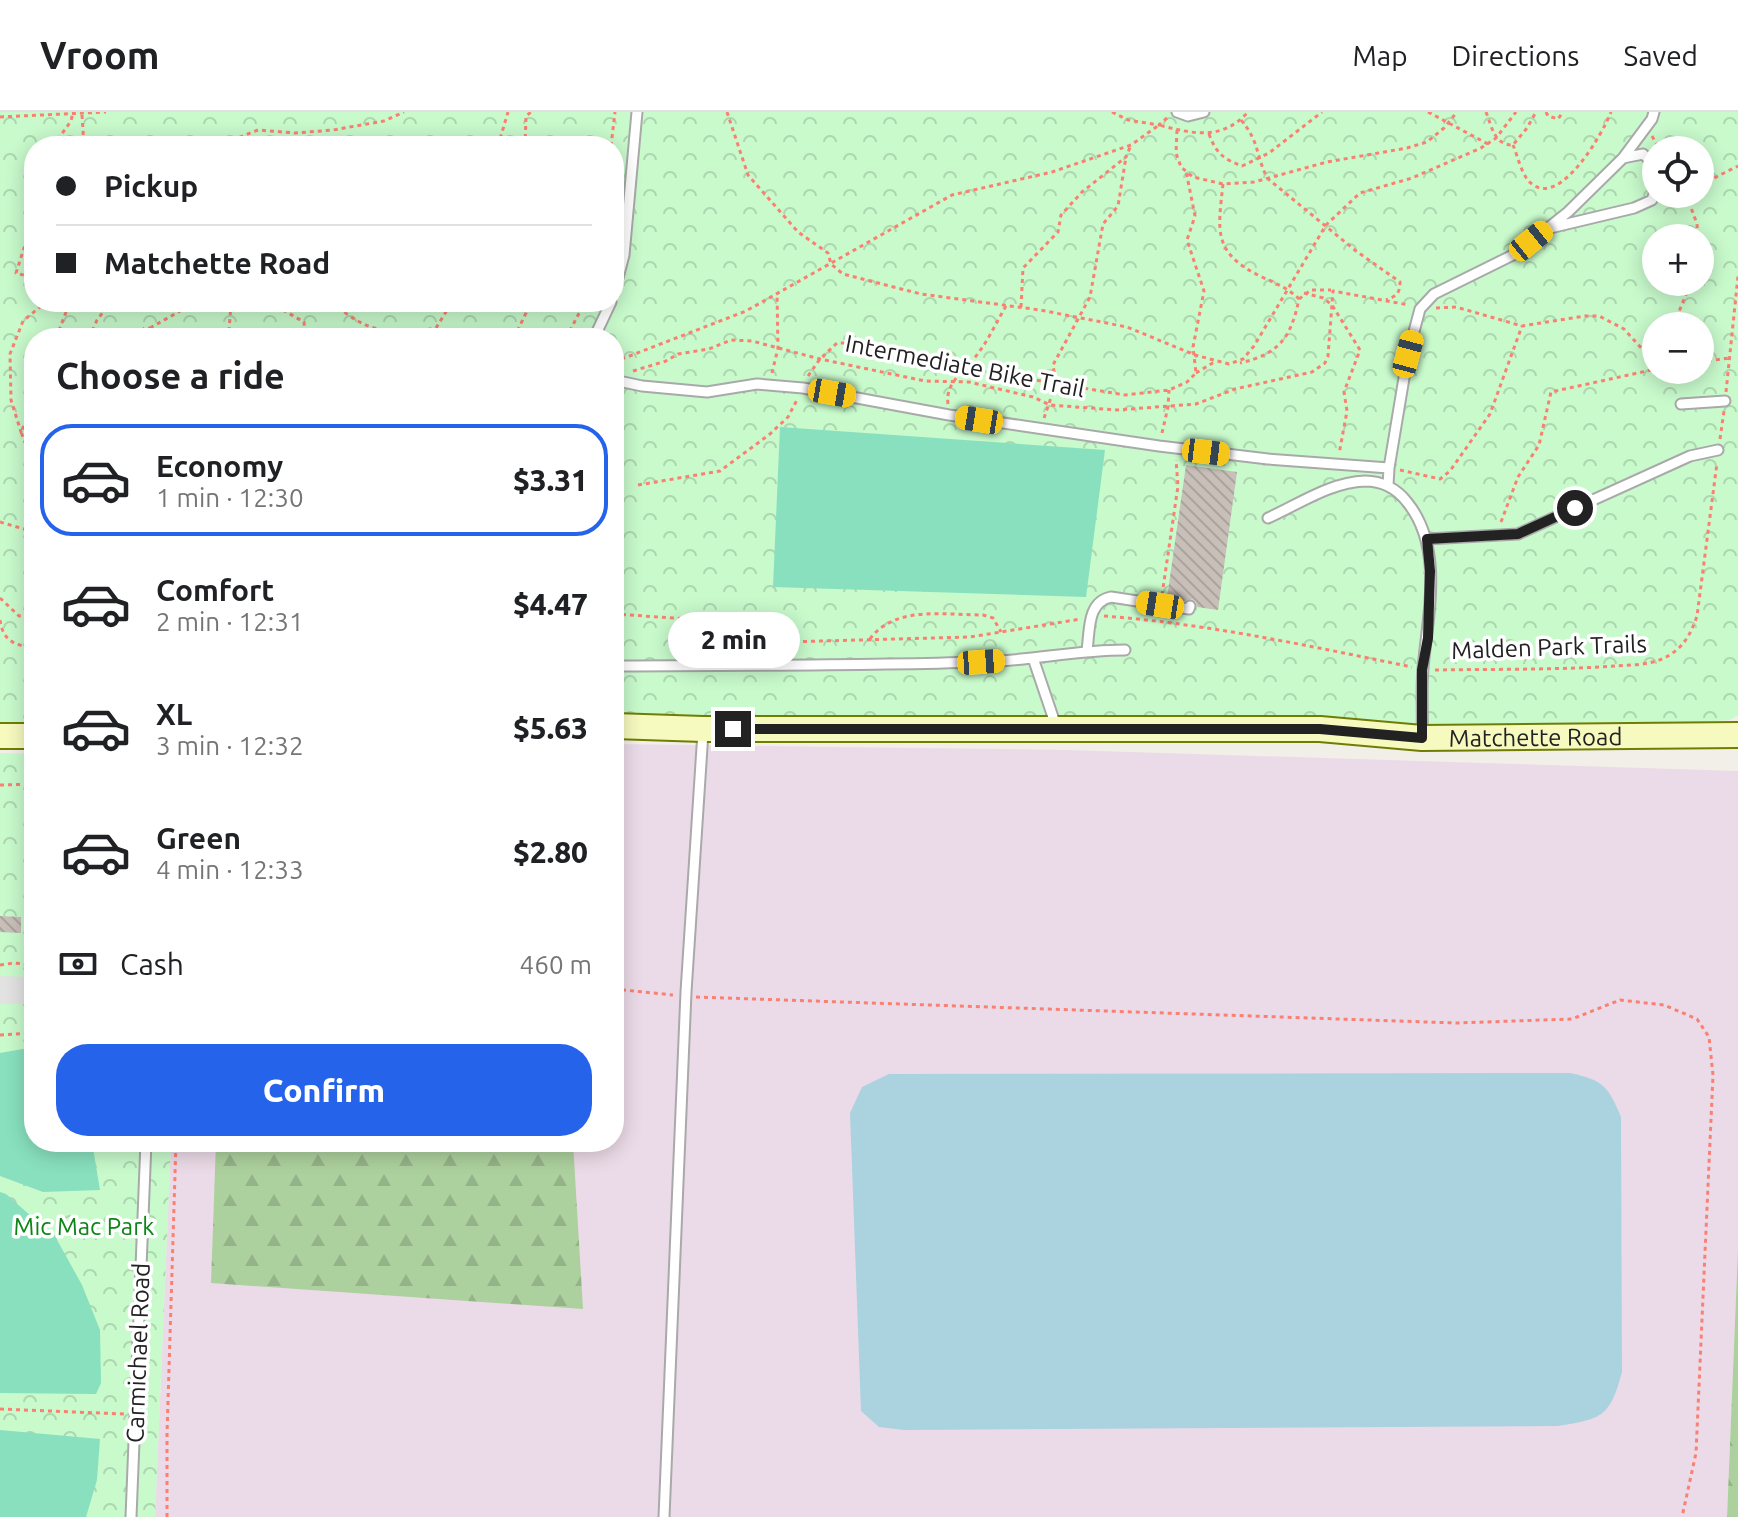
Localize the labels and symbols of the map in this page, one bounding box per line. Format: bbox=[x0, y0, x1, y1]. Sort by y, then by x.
car bbox=[1505, 217, 1557, 265]
car bbox=[1390, 328, 1426, 380]
street label: Intermediate Bike Trail bbox=[843, 330, 1087, 402]
car bbox=[806, 377, 858, 409]
car bbox=[953, 404, 1005, 436]
car bbox=[1181, 437, 1231, 467]
route start bbox=[1557, 490, 1593, 526]
car bbox=[1134, 589, 1186, 621]
callout: 2 min bbox=[667, 613, 799, 669]
street label: Malden Park Trails bbox=[1451, 630, 1647, 664]
car bbox=[956, 648, 1006, 676]
route end bbox=[715, 711, 751, 747]
street label: Matchette Road bbox=[1449, 723, 1623, 751]
park label: Mic Mac Park bbox=[14, 1213, 154, 1240]
street label: Carmichael Road bbox=[121, 1262, 155, 1444]

